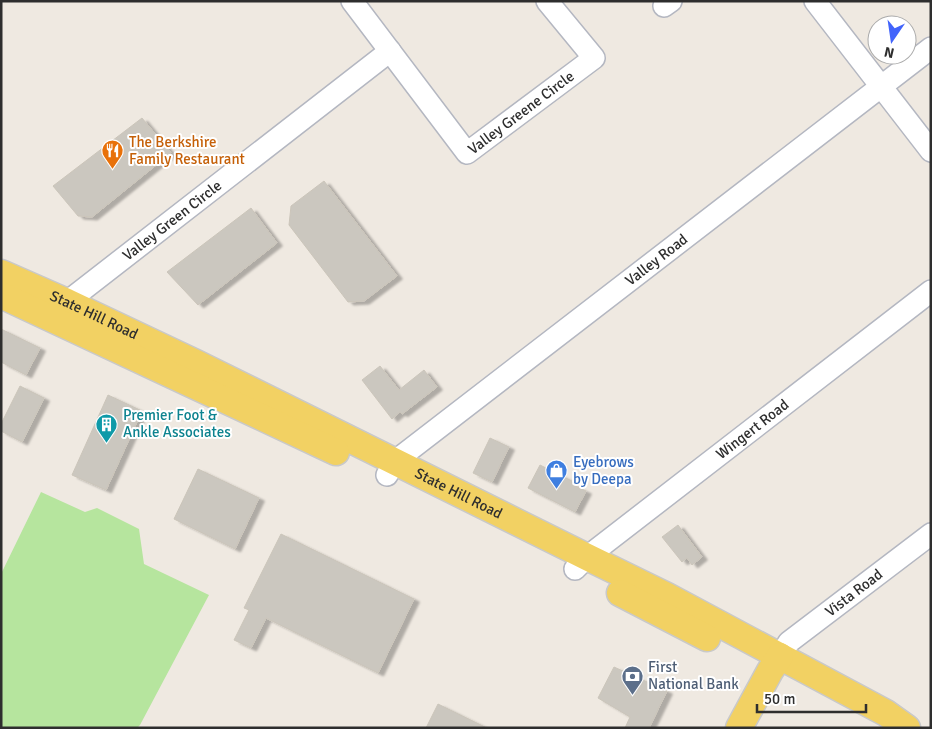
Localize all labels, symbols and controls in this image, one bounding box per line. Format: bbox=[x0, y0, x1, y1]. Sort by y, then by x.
north arrow bbox=[867, 15, 917, 65]
text: N bbox=[883, 43, 896, 62]
street label: Valley Greene Circle bbox=[464, 67, 578, 158]
place label: The Berkshire Family Restaurant bbox=[129, 133, 245, 168]
restaurant icon: The Berkshire Family Restaurant bbox=[101, 139, 125, 170]
street label: Valley Green Circle bbox=[119, 176, 225, 264]
street label: Valley Road bbox=[622, 230, 691, 289]
street label: State Hill Road bbox=[47, 287, 141, 343]
street label: Wingert Road bbox=[712, 395, 792, 463]
place label: Premier Foot & Ankle Associates bbox=[123, 406, 231, 441]
building icon: Premier Foot & Ankle Associates bbox=[95, 412, 119, 443]
place label: Eyebrows by Deepa bbox=[573, 453, 634, 488]
shop icon: Eyebrows by Deepa bbox=[545, 459, 569, 490]
street label: State Hill Road bbox=[412, 464, 505, 523]
street label: Vista Road bbox=[821, 565, 886, 620]
place label: First National Bank bbox=[648, 658, 739, 693]
bank icon: First National Bank bbox=[620, 664, 644, 695]
scale bar bbox=[757, 682, 866, 714]
text: 50 m bbox=[764, 690, 795, 708]

